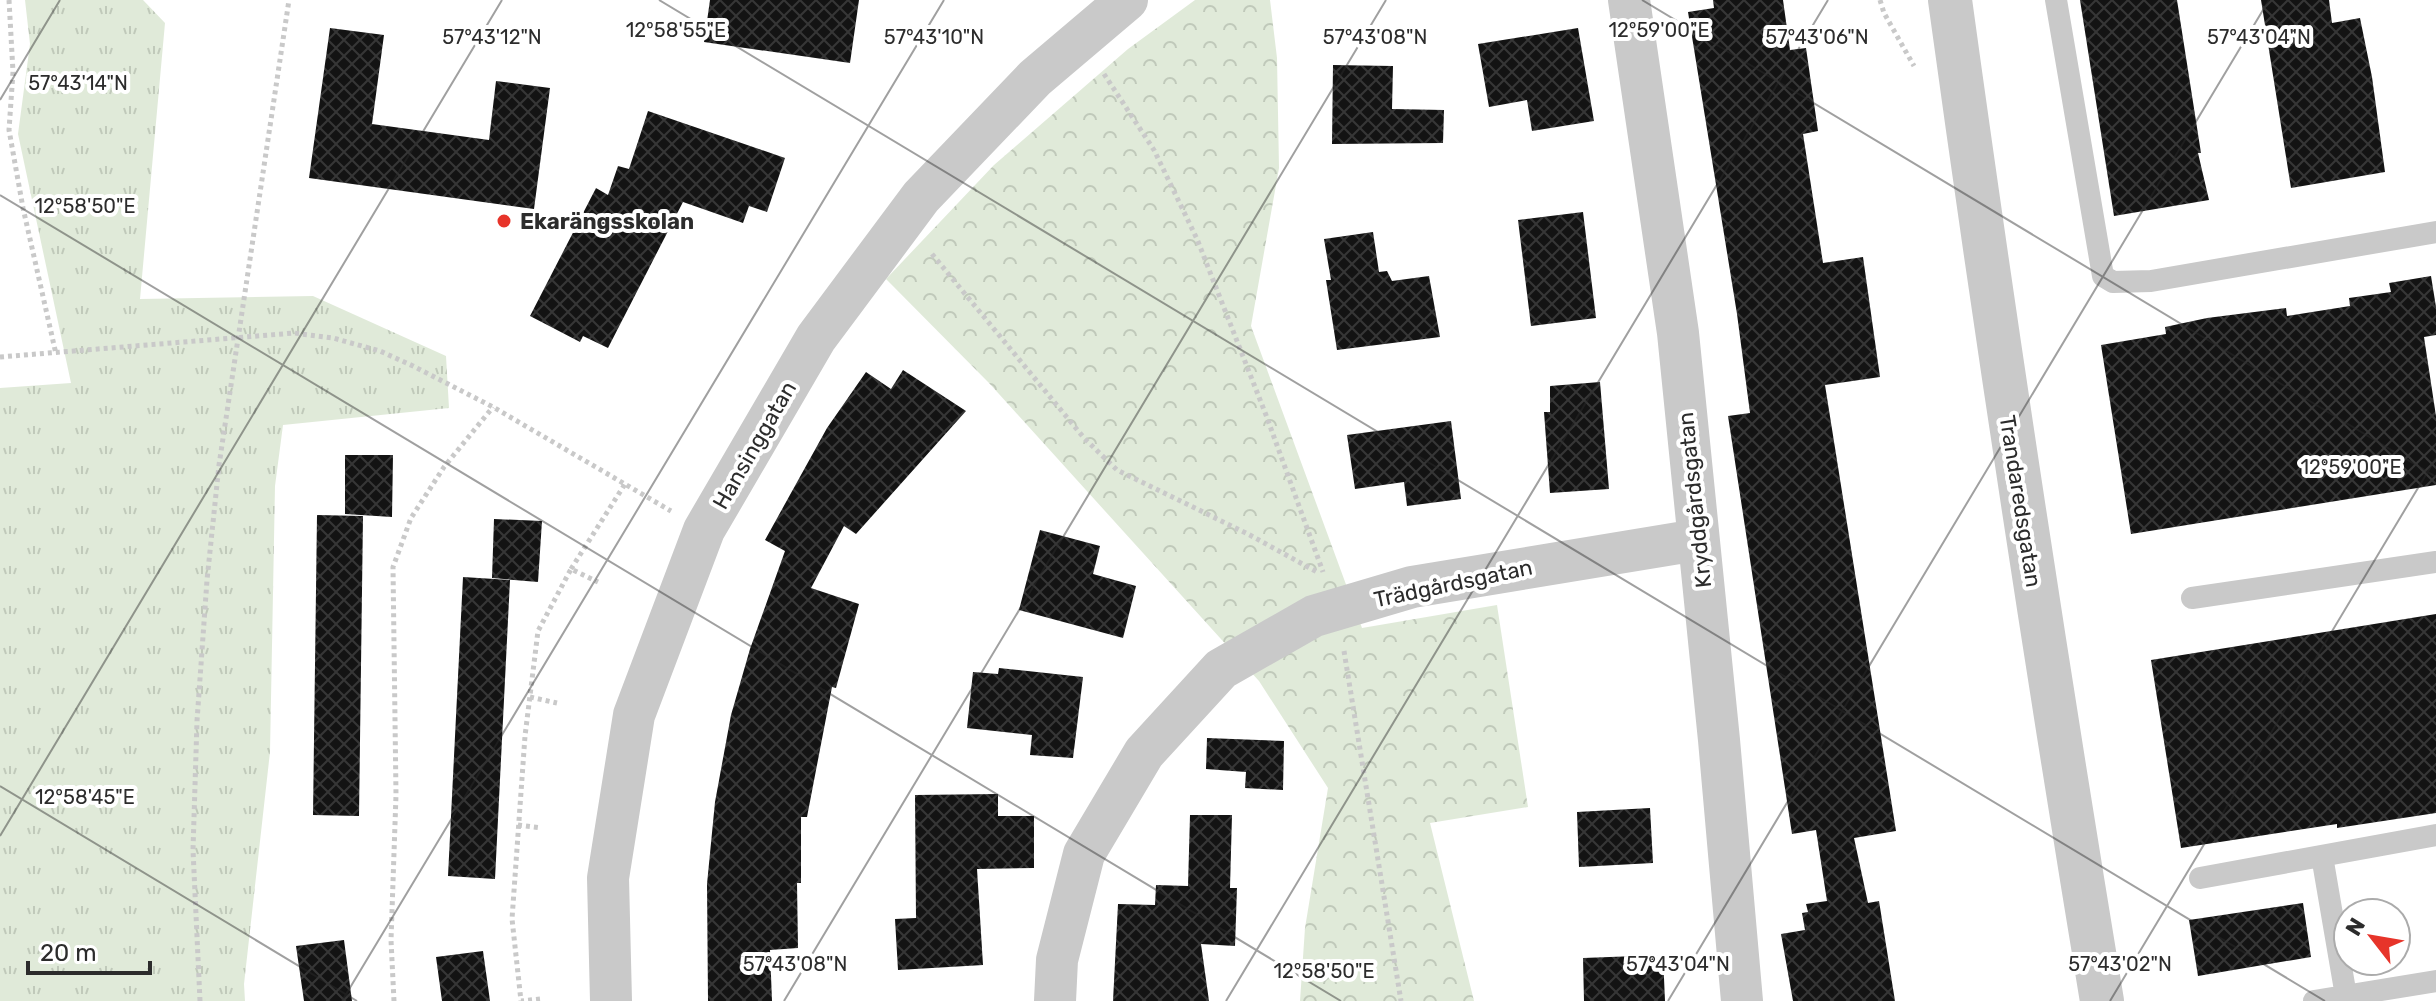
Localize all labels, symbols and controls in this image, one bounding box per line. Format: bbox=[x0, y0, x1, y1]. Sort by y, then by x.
text: 12°58'55"E bbox=[626, 18, 726, 42]
text: 12°59'00"E bbox=[1608, 18, 1710, 42]
text: 57°43'12"N bbox=[442, 25, 542, 49]
text: 57°43'10"N bbox=[884, 25, 984, 49]
text: 57°43'08"N bbox=[1323, 25, 1427, 49]
text: 57°43'06"N bbox=[1765, 25, 1869, 49]
text: 57°43'04"N bbox=[2207, 25, 2311, 49]
text: 57°43'14"N bbox=[28, 71, 128, 95]
text: 12°58'50"E bbox=[34, 194, 136, 218]
place label: Ekarängsskolan bbox=[520, 208, 694, 235]
marker: Ekarängsskolan bbox=[495, 212, 513, 230]
street label: Hansinggatan bbox=[707, 376, 802, 514]
street label: Kryddgårdsgatan bbox=[1672, 411, 1717, 589]
street label: Trandaredsgatan bbox=[1994, 413, 2047, 589]
text: 12°59'00"E bbox=[2300, 455, 2402, 479]
street label: Trädgårdsgatan bbox=[1371, 554, 1535, 613]
text: 12°58'45"E bbox=[35, 785, 135, 809]
north arrow bbox=[2332, 897, 2412, 977]
text: N bbox=[2340, 913, 2371, 941]
scale bar bbox=[28, 925, 150, 975]
text: 20 m bbox=[40, 939, 97, 967]
text: 57°43'08"N bbox=[743, 952, 847, 976]
text: 57°43'04"N bbox=[1626, 952, 1730, 976]
text: 57°43'02"N bbox=[2068, 952, 2172, 976]
text: 12°58'50"E bbox=[1273, 959, 1375, 983]

